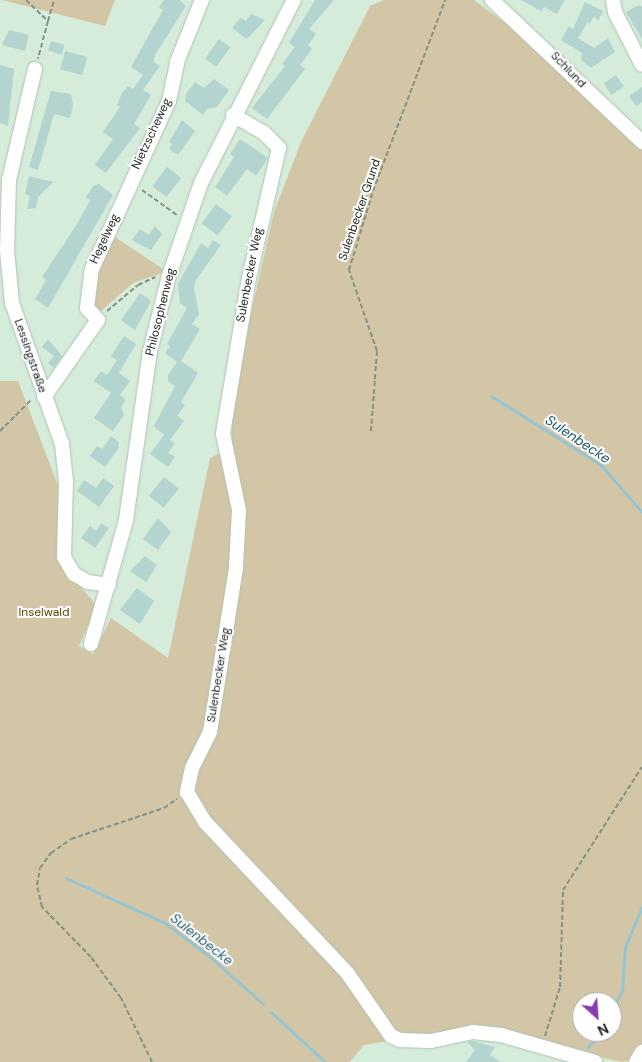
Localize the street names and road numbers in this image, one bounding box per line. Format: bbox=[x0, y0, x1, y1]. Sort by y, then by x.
street label: Schlund bbox=[547, 49, 589, 91]
street label: Nietzscheweg bbox=[129, 96, 175, 172]
street label: Sulenbecker Grund bbox=[336, 157, 384, 263]
street label: Hegelweg bbox=[87, 212, 123, 266]
street label: Sulenbecker Weg bbox=[234, 227, 266, 323]
street label: Philosophenweg bbox=[143, 267, 179, 357]
street label: Lessingstraße bbox=[11, 317, 49, 395]
street label: Sulenbecker Weg bbox=[204, 626, 234, 724]

